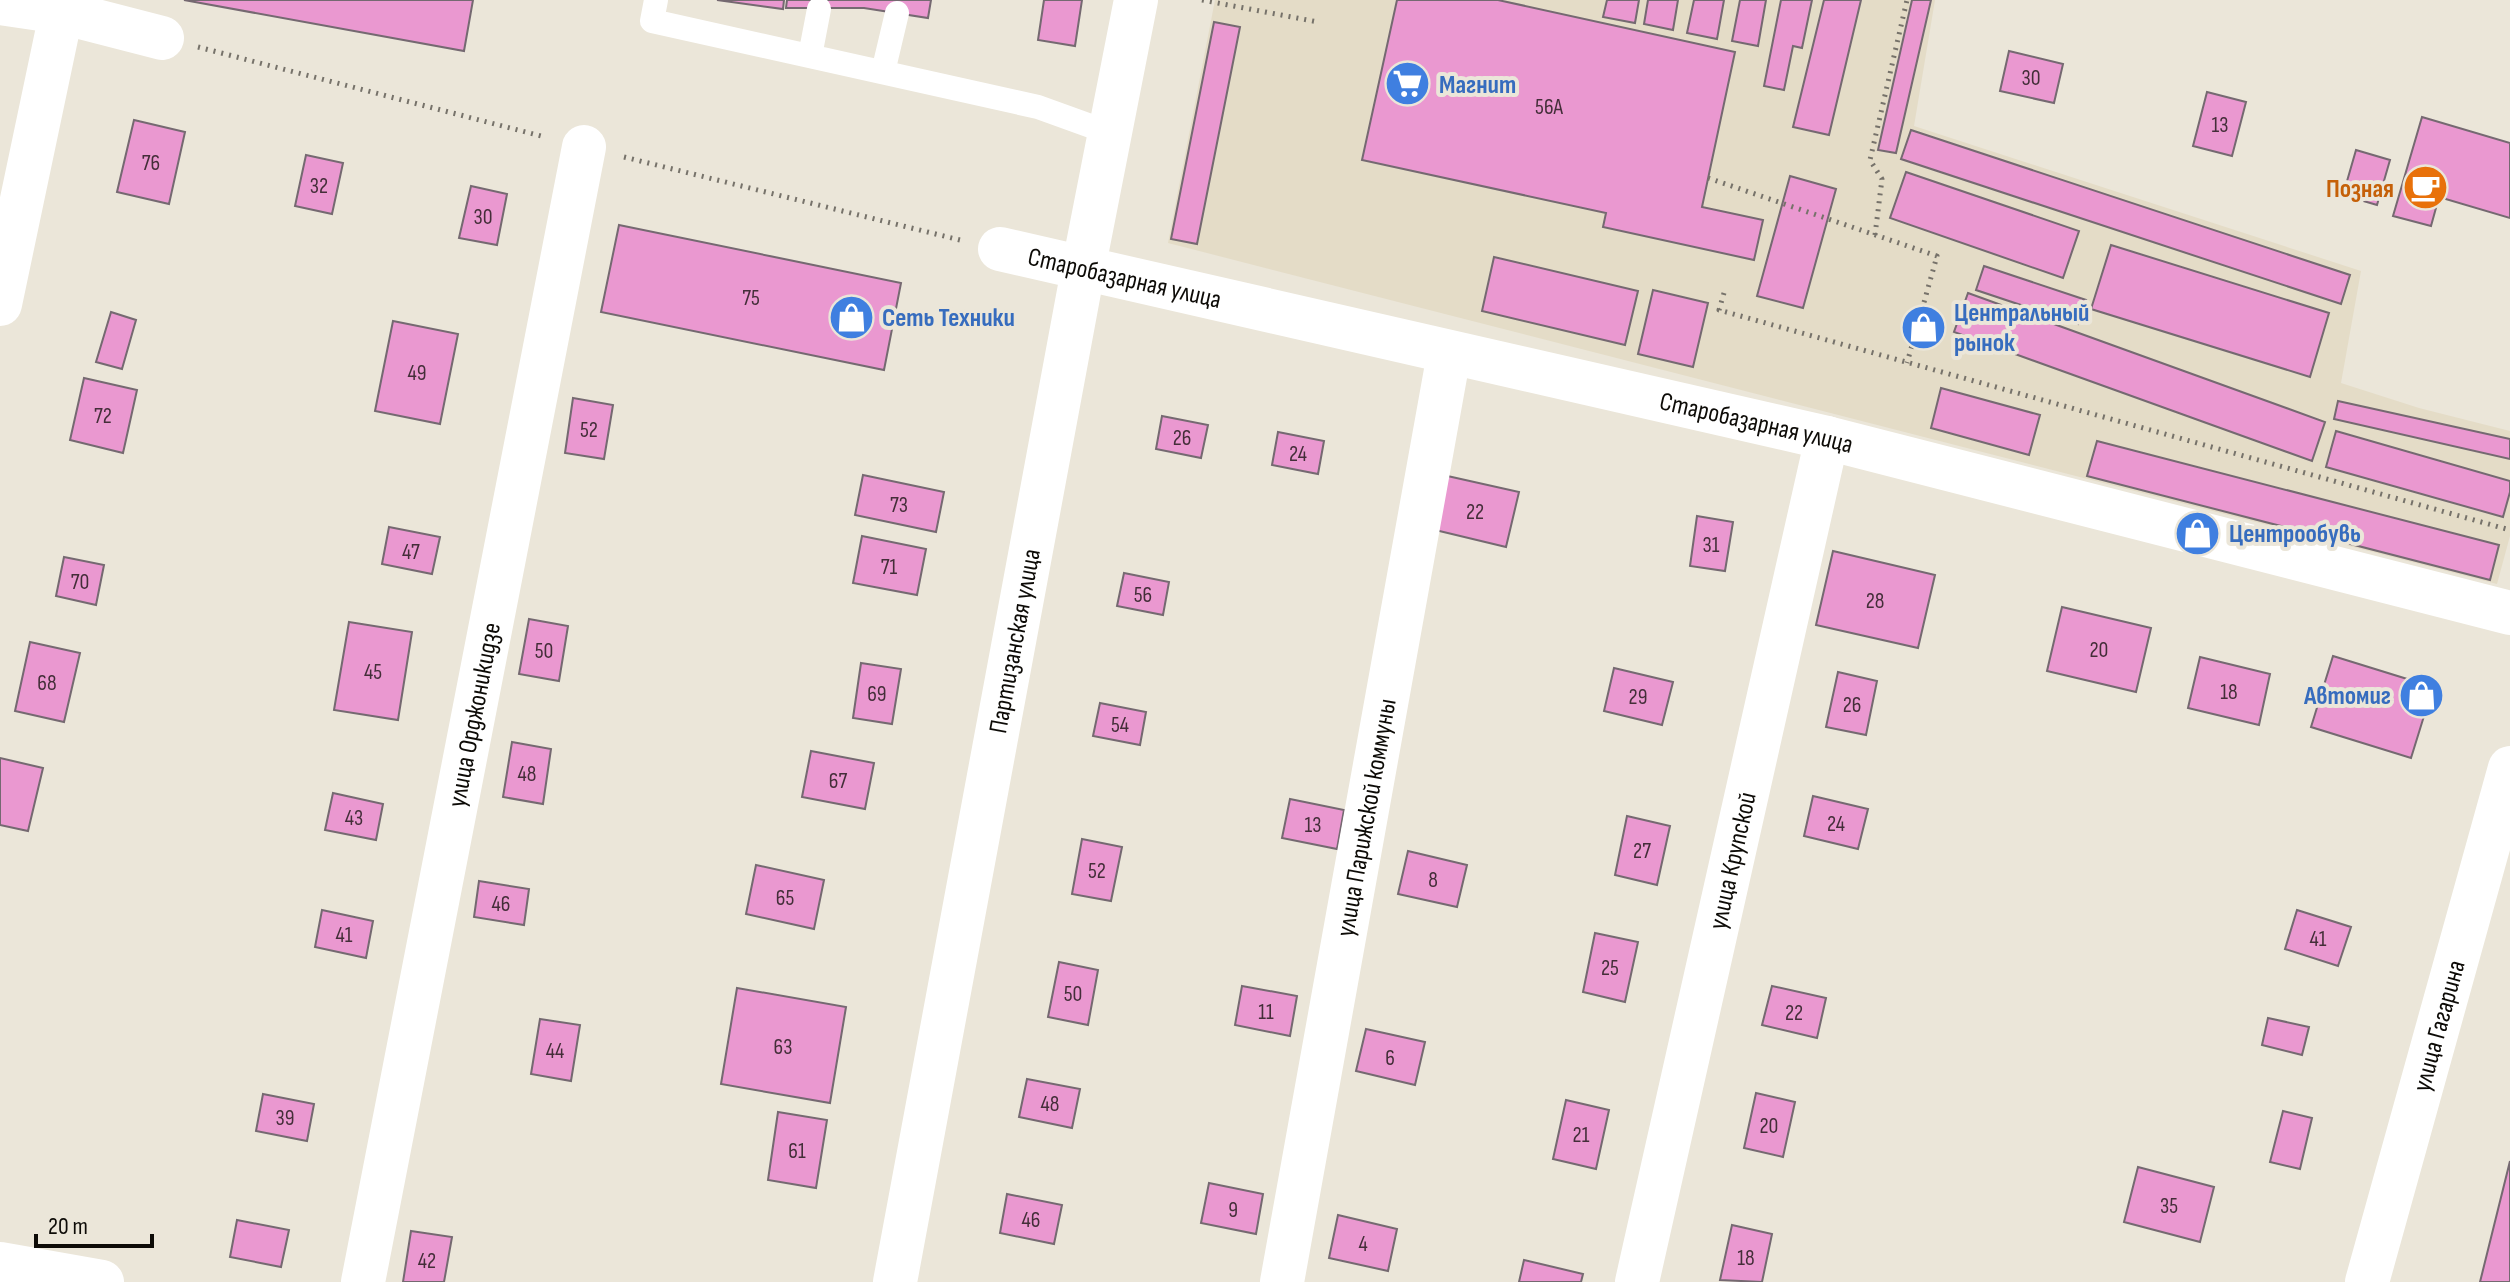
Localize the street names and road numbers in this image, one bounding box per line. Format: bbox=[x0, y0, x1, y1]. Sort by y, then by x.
street label: Старобазарная улица bbox=[1025, 242, 1224, 316]
street label: Старобазарная улица bbox=[1656, 386, 1856, 461]
street label: Партизанская улица bbox=[983, 547, 1048, 736]
street label: улица Орджоникидзе bbox=[442, 620, 508, 810]
street label: улица Парижской коммуны bbox=[1330, 696, 1404, 939]
street label: улица Крупской bbox=[1703, 789, 1764, 933]
street label: улица Гагарина bbox=[2407, 957, 2473, 1095]

